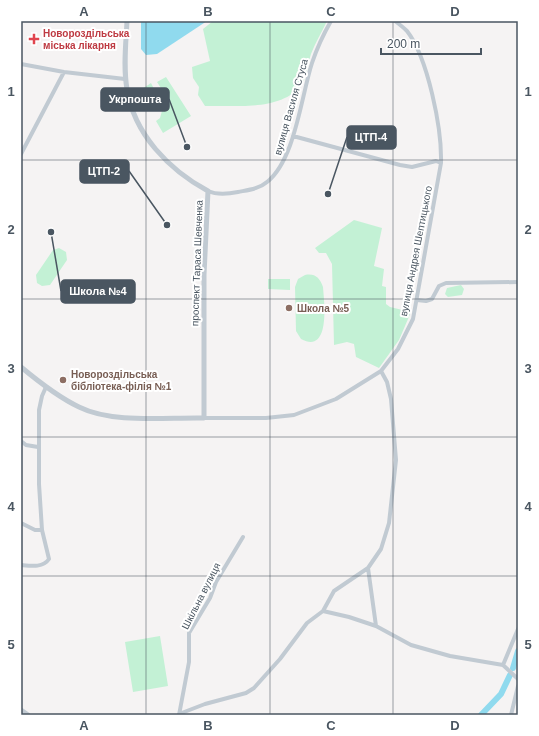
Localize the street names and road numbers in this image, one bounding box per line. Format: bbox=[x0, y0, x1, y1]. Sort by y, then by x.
street label: вулиця Василя Стуса bbox=[272, 57, 310, 156]
street label: вулиця Андрея Шептицького bbox=[398, 184, 434, 317]
street label: проспект Тараса Шевченка bbox=[189, 199, 205, 326]
street label: Шкільна вулиця bbox=[180, 561, 222, 631]

